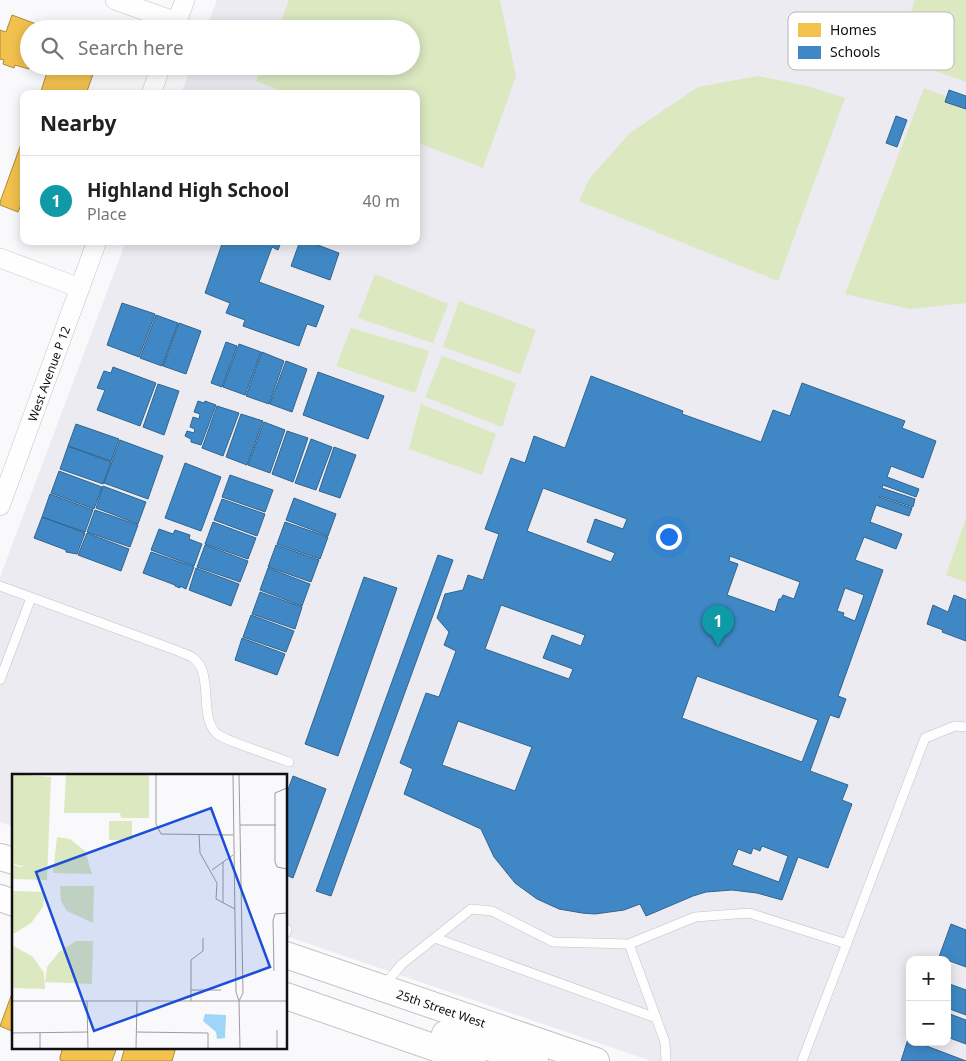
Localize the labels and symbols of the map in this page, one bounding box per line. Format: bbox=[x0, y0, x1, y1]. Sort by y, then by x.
legend bbox=[788, 12, 954, 70]
text: Homes bbox=[830, 20, 877, 39]
text: Schools bbox=[830, 42, 881, 61]
street label: West Avenue P 12 bbox=[23, 323, 74, 424]
your location bbox=[656, 524, 682, 550]
pin: 1 bbox=[702, 605, 734, 646]
inset map bbox=[12, 774, 288, 1048]
street label: 25th Street West bbox=[394, 985, 489, 1031]

